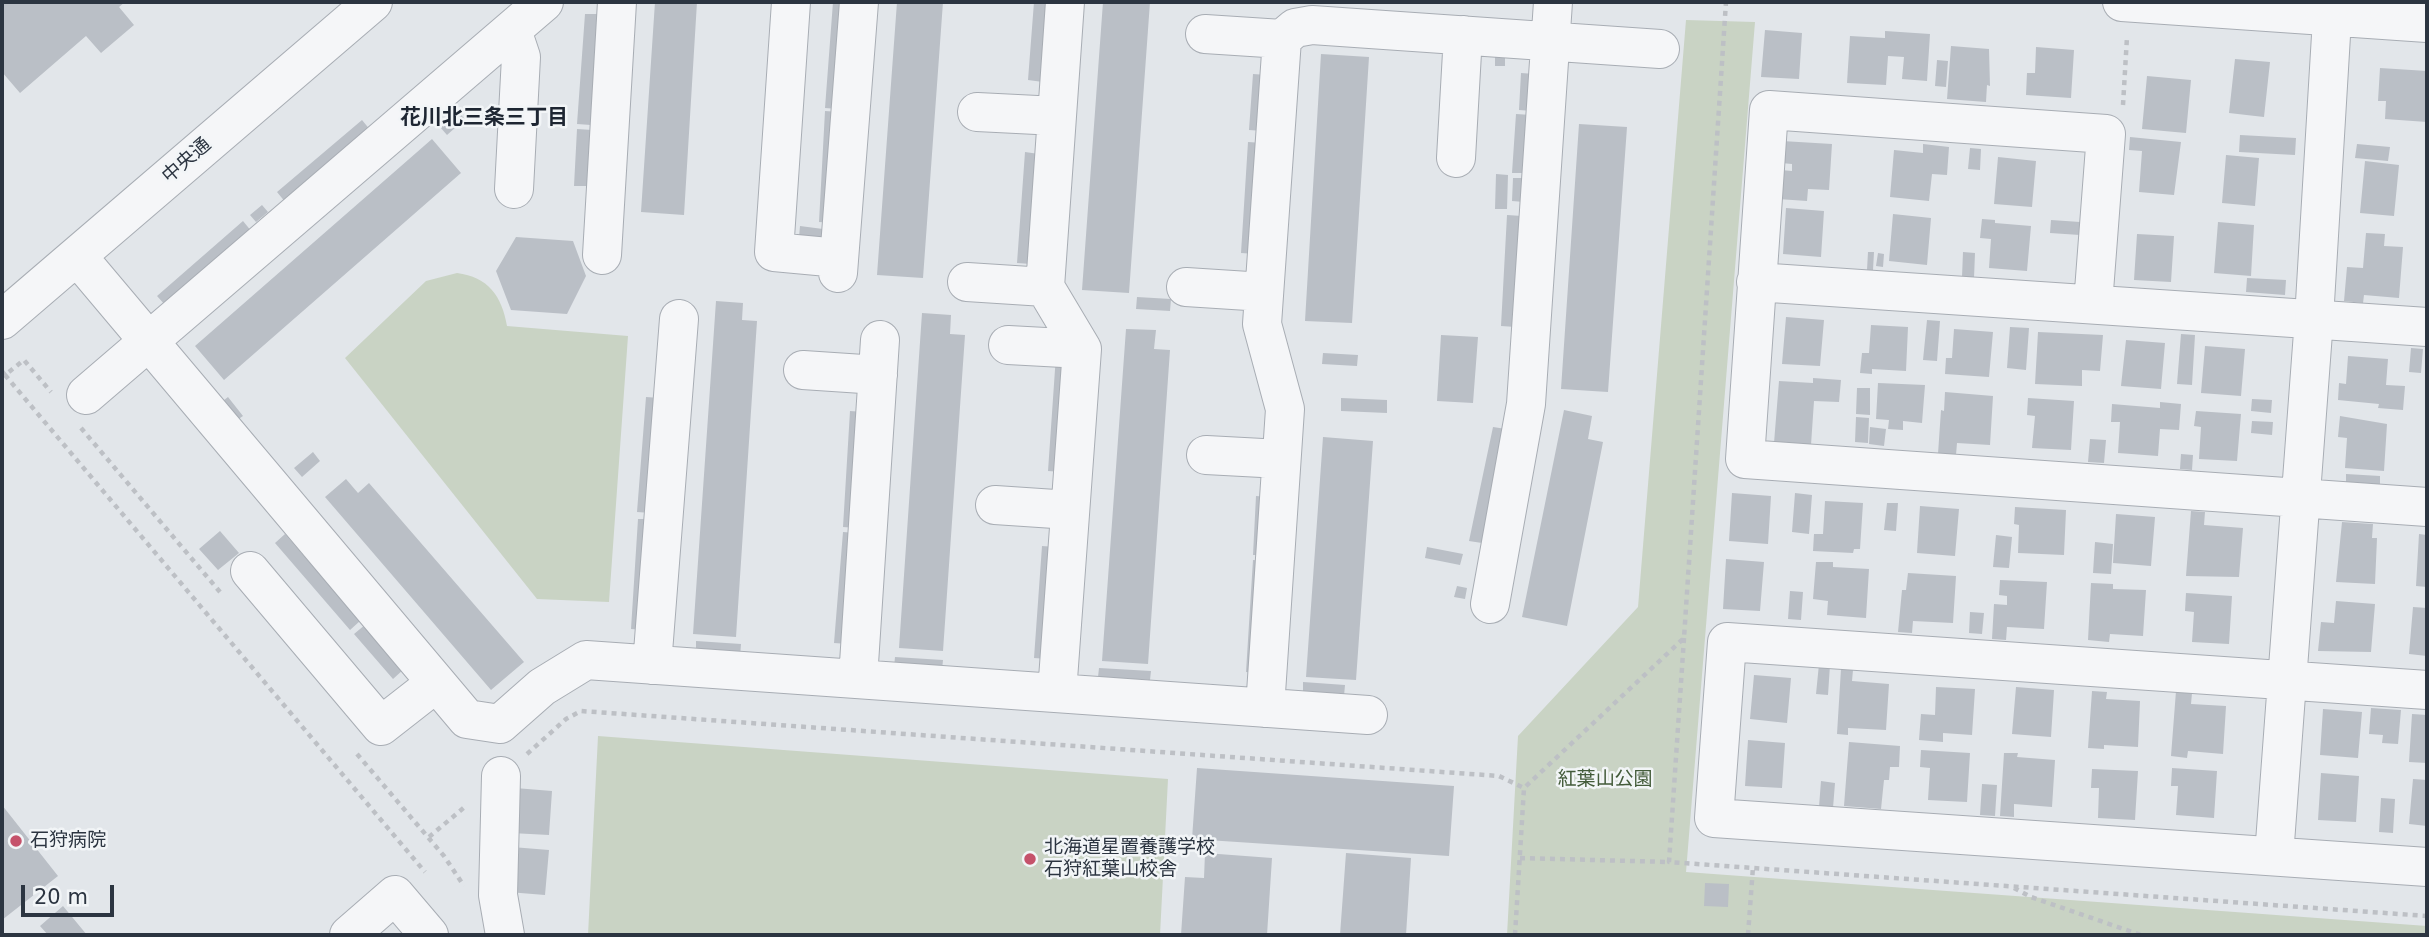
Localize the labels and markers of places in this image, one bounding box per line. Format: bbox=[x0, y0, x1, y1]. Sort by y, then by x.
place label: 石狩病院 bbox=[30, 830, 106, 852]
marker: 石狩病院 bbox=[8, 833, 24, 849]
place label: 北海道星置養護学校 石狩紅葉山校舎 bbox=[1044, 837, 1215, 881]
marker: 北海道星置養護学校 石狩紅葉山校舎 bbox=[1022, 851, 1038, 867]

